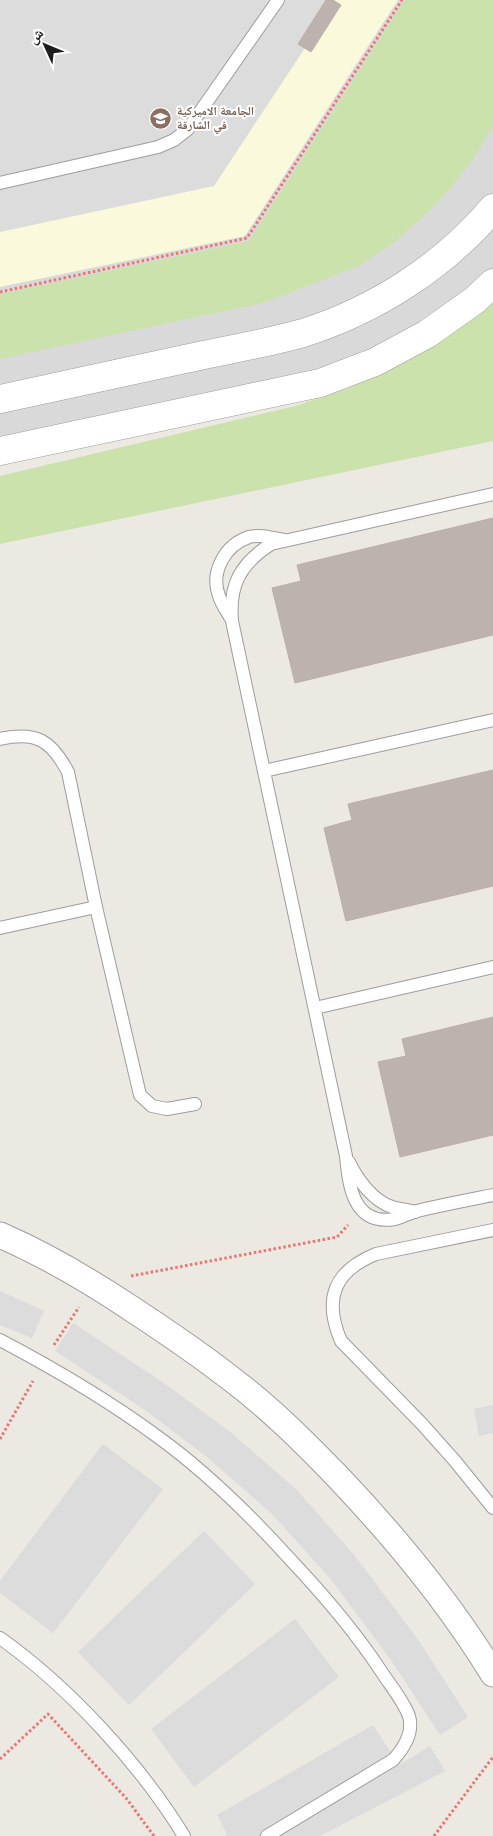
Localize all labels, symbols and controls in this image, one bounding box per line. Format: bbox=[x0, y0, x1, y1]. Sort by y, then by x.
north arrow bbox=[20, 20, 70, 70]
text: ش bbox=[25, 25, 47, 48]
place label: الجامعة الاميركية في الشارقة bbox=[177, 104, 254, 135]
school or university icon: الجامعة الاميركية في الشارقة bbox=[149, 106, 173, 130]

